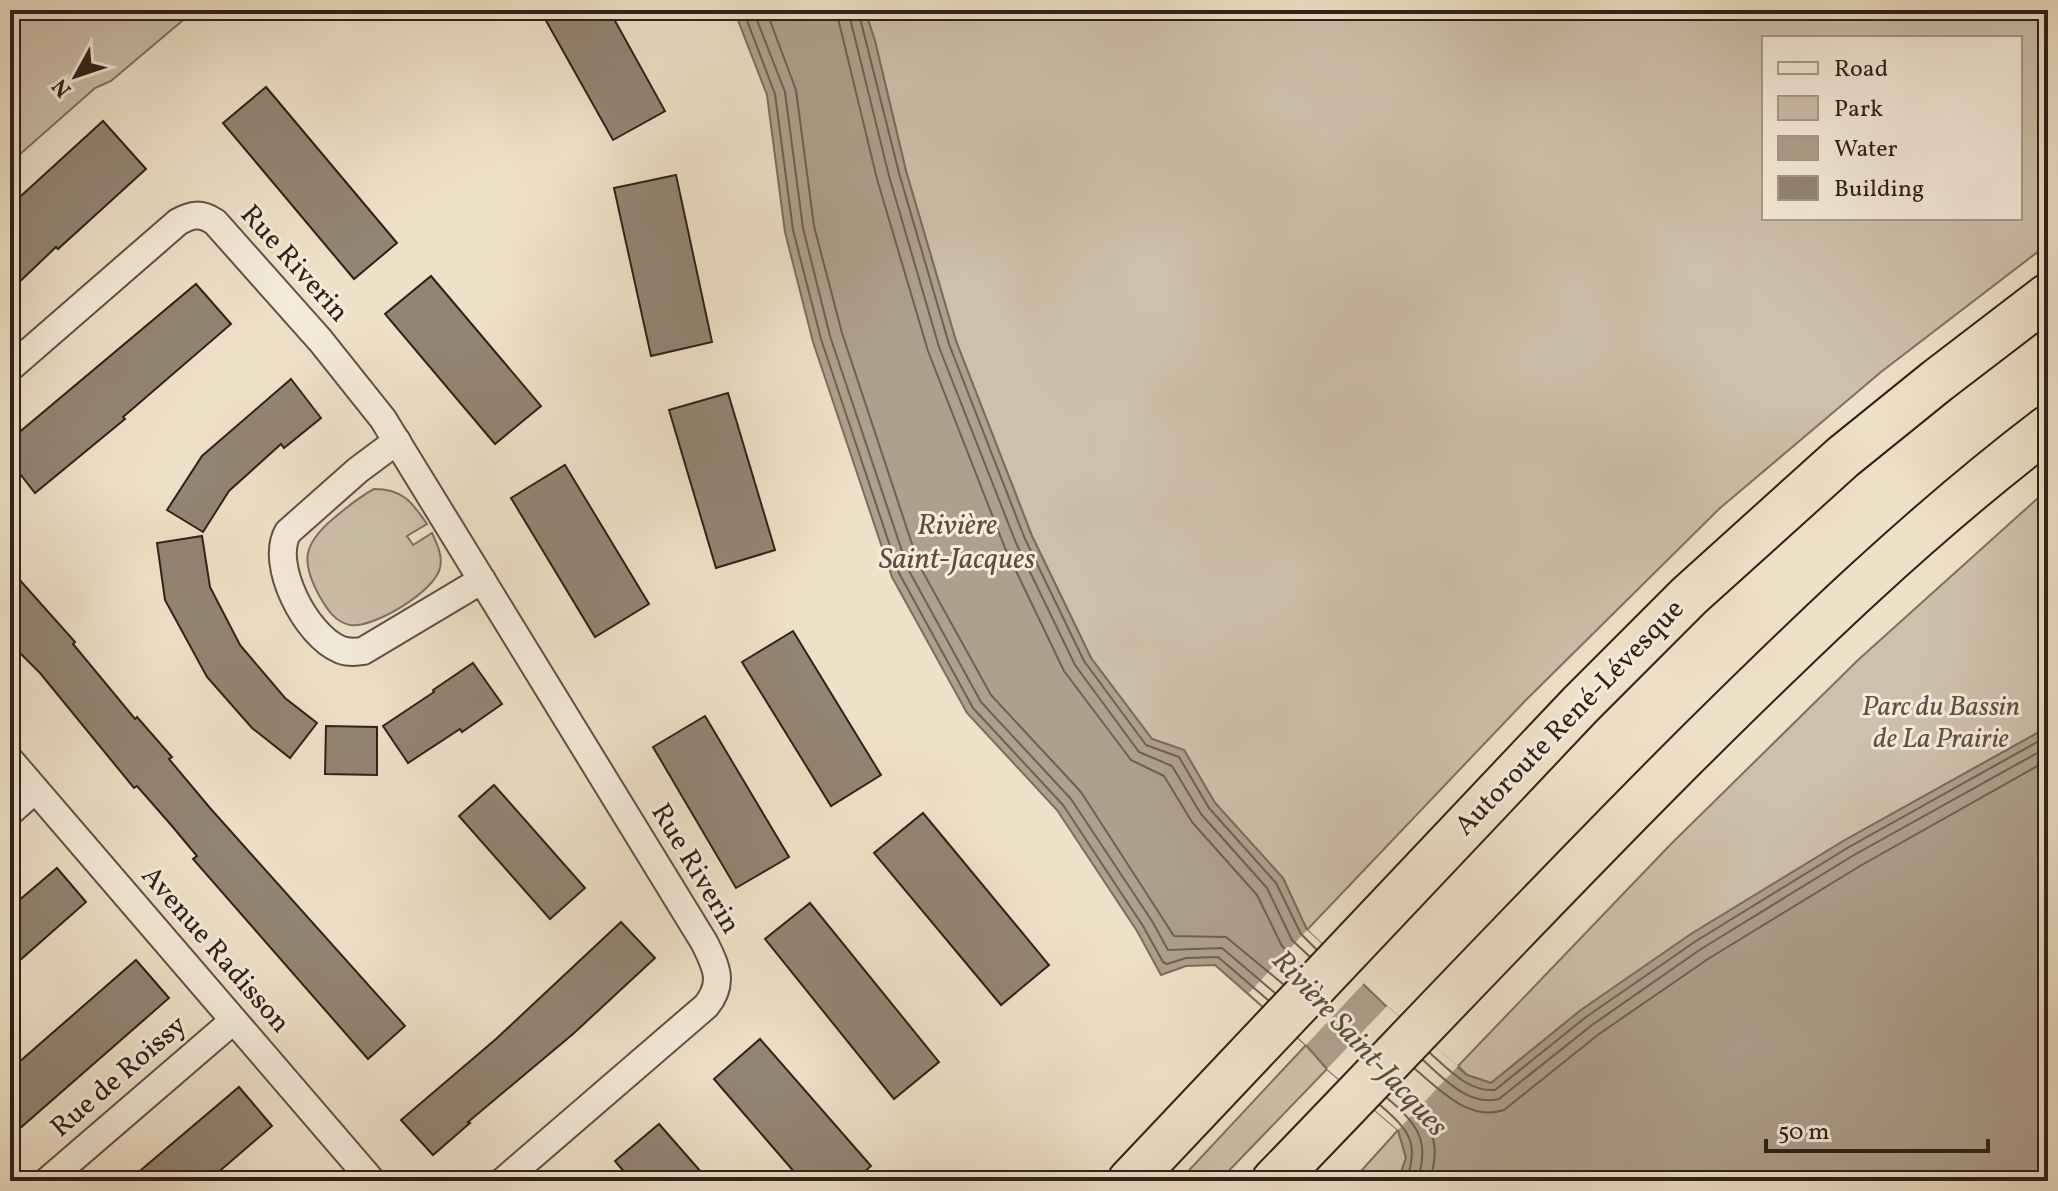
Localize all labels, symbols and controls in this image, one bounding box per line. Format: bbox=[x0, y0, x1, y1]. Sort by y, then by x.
north arrow bbox=[36, 36, 116, 116]
legend bbox=[1762, 36, 2022, 220]
text: Road bbox=[1834, 53, 1888, 87]
text: N bbox=[46, 71, 80, 103]
text: Park bbox=[1834, 93, 1883, 127]
text: Water bbox=[1834, 133, 1898, 167]
text: Building bbox=[1834, 173, 1924, 207]
street label: Rue Riverin bbox=[231, 197, 357, 331]
water label: Rivière Saint-Jacques bbox=[879, 505, 1035, 581]
street label: Autoroute René-Lévesque bbox=[1446, 591, 1694, 845]
park label: Parc du Bassin de La Prairie bbox=[1862, 688, 2020, 759]
street label: Rue Riverin bbox=[641, 796, 749, 942]
street label: Avenue Radisson bbox=[131, 858, 299, 1042]
water label: Rivière Saint-Jacques bbox=[1261, 941, 1457, 1147]
street label: Rue de Roissy bbox=[42, 1007, 196, 1147]
scale bar bbox=[1766, 1103, 1988, 1153]
text: 50 m bbox=[1778, 1116, 1830, 1150]

